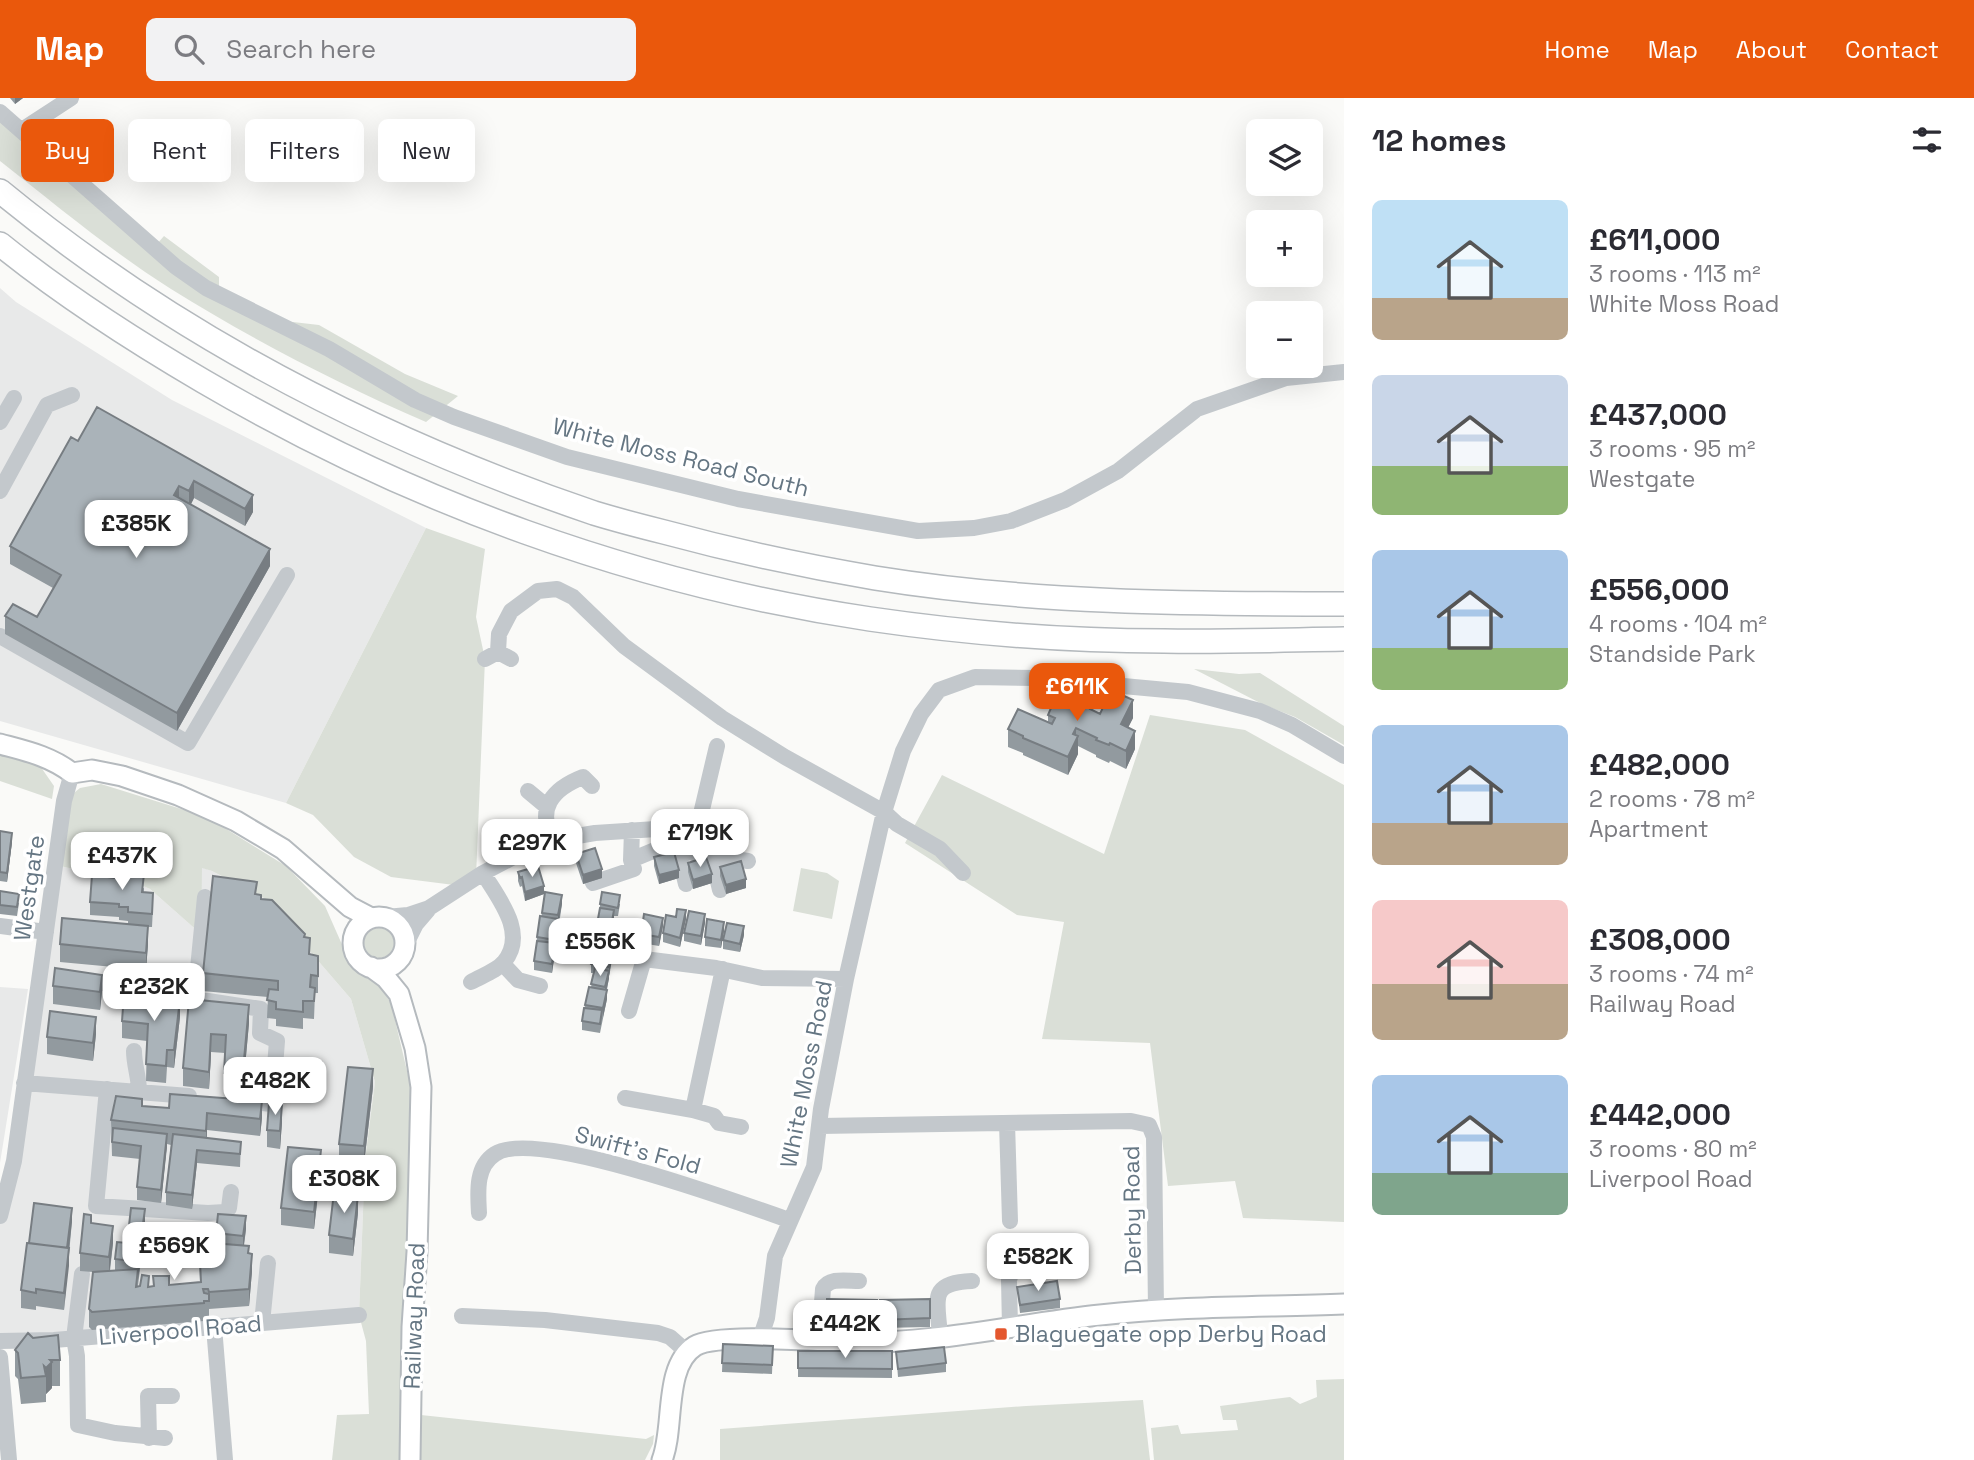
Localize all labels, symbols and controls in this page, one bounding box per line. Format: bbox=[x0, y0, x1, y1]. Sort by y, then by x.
search box bbox=[146, 18, 636, 81]
text: Map bbox=[35, 28, 104, 70]
icon: search bbox=[170, 30, 208, 68]
text: Search here bbox=[226, 32, 376, 66]
text: Home bbox=[1544, 34, 1610, 65]
text: Map bbox=[1648, 34, 1698, 65]
text: About bbox=[1736, 34, 1807, 65]
text: Contact bbox=[1845, 34, 1939, 65]
chip: Buy bbox=[21, 119, 114, 182]
chip: Rent bbox=[128, 119, 231, 182]
chip: Filters bbox=[245, 119, 364, 182]
chip: New bbox=[378, 119, 475, 182]
map controls bbox=[1246, 119, 1323, 378]
button: layers bbox=[1246, 119, 1323, 196]
text: 12 homes bbox=[1372, 121, 1507, 160]
icon: filters bbox=[1908, 121, 1946, 159]
button: + bbox=[1246, 210, 1323, 287]
text: £611,000 bbox=[1589, 220, 1720, 259]
icon: home bbox=[1428, 228, 1512, 312]
text: 3 rooms · 113 m² bbox=[1589, 259, 1761, 289]
text: White Moss Road bbox=[1589, 289, 1779, 319]
button: − bbox=[1246, 301, 1323, 378]
text: £437,000 bbox=[1589, 395, 1727, 434]
icon: home bbox=[1428, 403, 1512, 487]
street label: White Moss Road South bbox=[550, 411, 812, 503]
text: 3 rooms · 95 m² bbox=[1589, 434, 1755, 464]
text: Westgate bbox=[1589, 464, 1696, 494]
pin: £385K bbox=[87, 500, 185, 560]
text: £385K bbox=[101, 508, 171, 538]
text: £556,000 bbox=[1589, 570, 1729, 609]
icon: home bbox=[1428, 578, 1512, 662]
text: 4 rooms · 104 m² bbox=[1589, 609, 1767, 639]
text: Standside Park bbox=[1589, 639, 1756, 669]
pin: £611K bbox=[1028, 664, 1126, 723]
text: £611K bbox=[1045, 671, 1109, 701]
text: £482,000 bbox=[1589, 745, 1730, 784]
icon: home bbox=[1428, 753, 1512, 837]
text: 2 rooms · 78 m² bbox=[1589, 784, 1755, 814]
pin: £719K bbox=[651, 810, 749, 869]
text: Apartment bbox=[1589, 814, 1709, 844]
text: £719K bbox=[667, 817, 733, 847]
pin: £297K bbox=[483, 820, 581, 879]
text: £297K bbox=[497, 827, 567, 857]
pin: £437K bbox=[73, 832, 171, 892]
street label: Westgate bbox=[7, 833, 51, 943]
text: £437K bbox=[87, 840, 157, 870]
pin: £556K bbox=[551, 918, 649, 978]
text: £308,000 bbox=[1589, 920, 1731, 959]
text: £556K bbox=[565, 926, 635, 956]
icon: home bbox=[1428, 928, 1512, 1012]
text: 3 rooms · 74 m² bbox=[1589, 959, 1754, 989]
pin: £232K bbox=[105, 964, 203, 1023]
text: £232K bbox=[119, 971, 189, 1001]
street label: White Moss Road bbox=[773, 978, 839, 1170]
text: Railway Road bbox=[1589, 989, 1736, 1019]
pin: £482K bbox=[226, 1058, 324, 1117]
text: £482K bbox=[239, 1065, 311, 1095]
text: £442,000 bbox=[1589, 1095, 1731, 1134]
icon: home bbox=[1428, 1103, 1512, 1187]
street label: Swift's Fold bbox=[572, 1119, 704, 1181]
text: 3 rooms · 80 m² bbox=[1589, 1134, 1757, 1164]
street label: Derby Road bbox=[1116, 1145, 1148, 1275]
pin: £308K bbox=[295, 1156, 393, 1215]
text: £308K bbox=[308, 1163, 380, 1193]
text: Liverpool Road bbox=[1589, 1164, 1753, 1194]
pin: £569K bbox=[125, 1222, 223, 1282]
text: £569K bbox=[138, 1230, 210, 1260]
pin: £582K bbox=[989, 1234, 1087, 1293]
text: £582K bbox=[1003, 1241, 1073, 1271]
street label: Railway Road bbox=[396, 1242, 432, 1390]
pin: £442K bbox=[796, 1300, 894, 1360]
street label: Liverpool Road bbox=[97, 1308, 263, 1352]
text: £442K bbox=[809, 1308, 881, 1338]
place label: Blaguegate opp Derby Road bbox=[1015, 1319, 1327, 1349]
marker: Blaguegate opp Derby Road bbox=[993, 1326, 1009, 1342]

